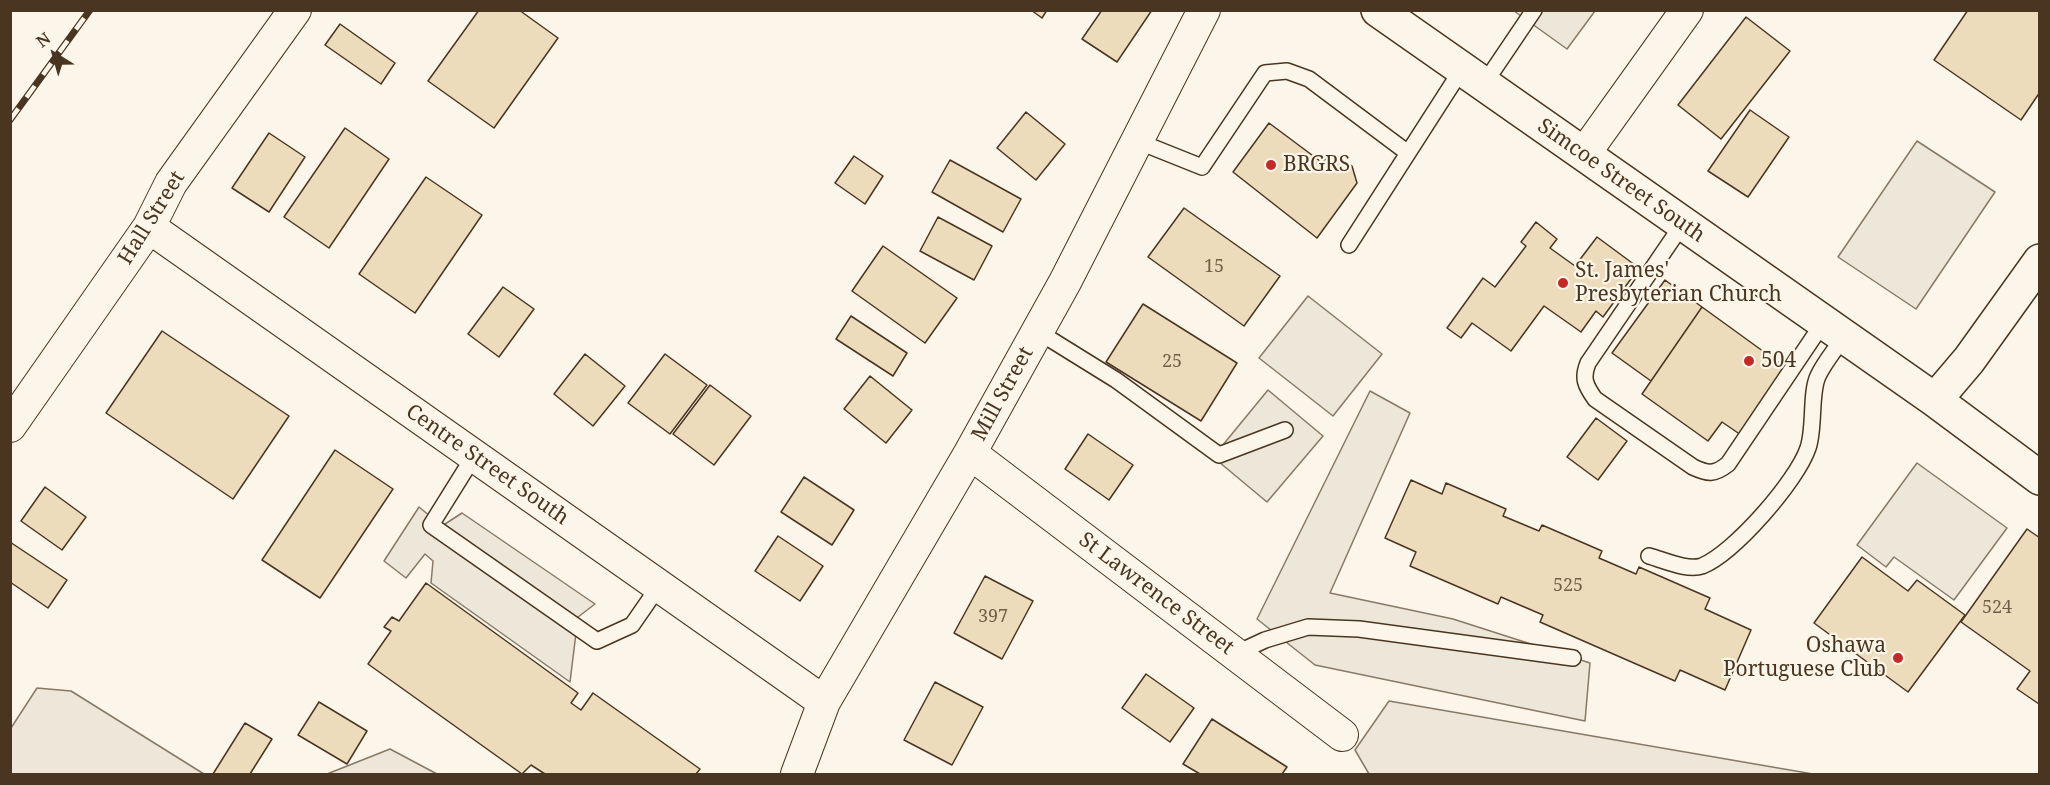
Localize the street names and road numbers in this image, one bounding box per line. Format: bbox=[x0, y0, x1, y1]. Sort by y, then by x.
street label: Simcoe Street South bbox=[1532, 114, 1710, 248]
street label: Hall Street bbox=[113, 167, 191, 269]
street label: Mill Street bbox=[967, 343, 1039, 445]
street label: Centre Street South bbox=[401, 399, 573, 531]
street label: St Lawrence Street bbox=[1074, 528, 1238, 660]

